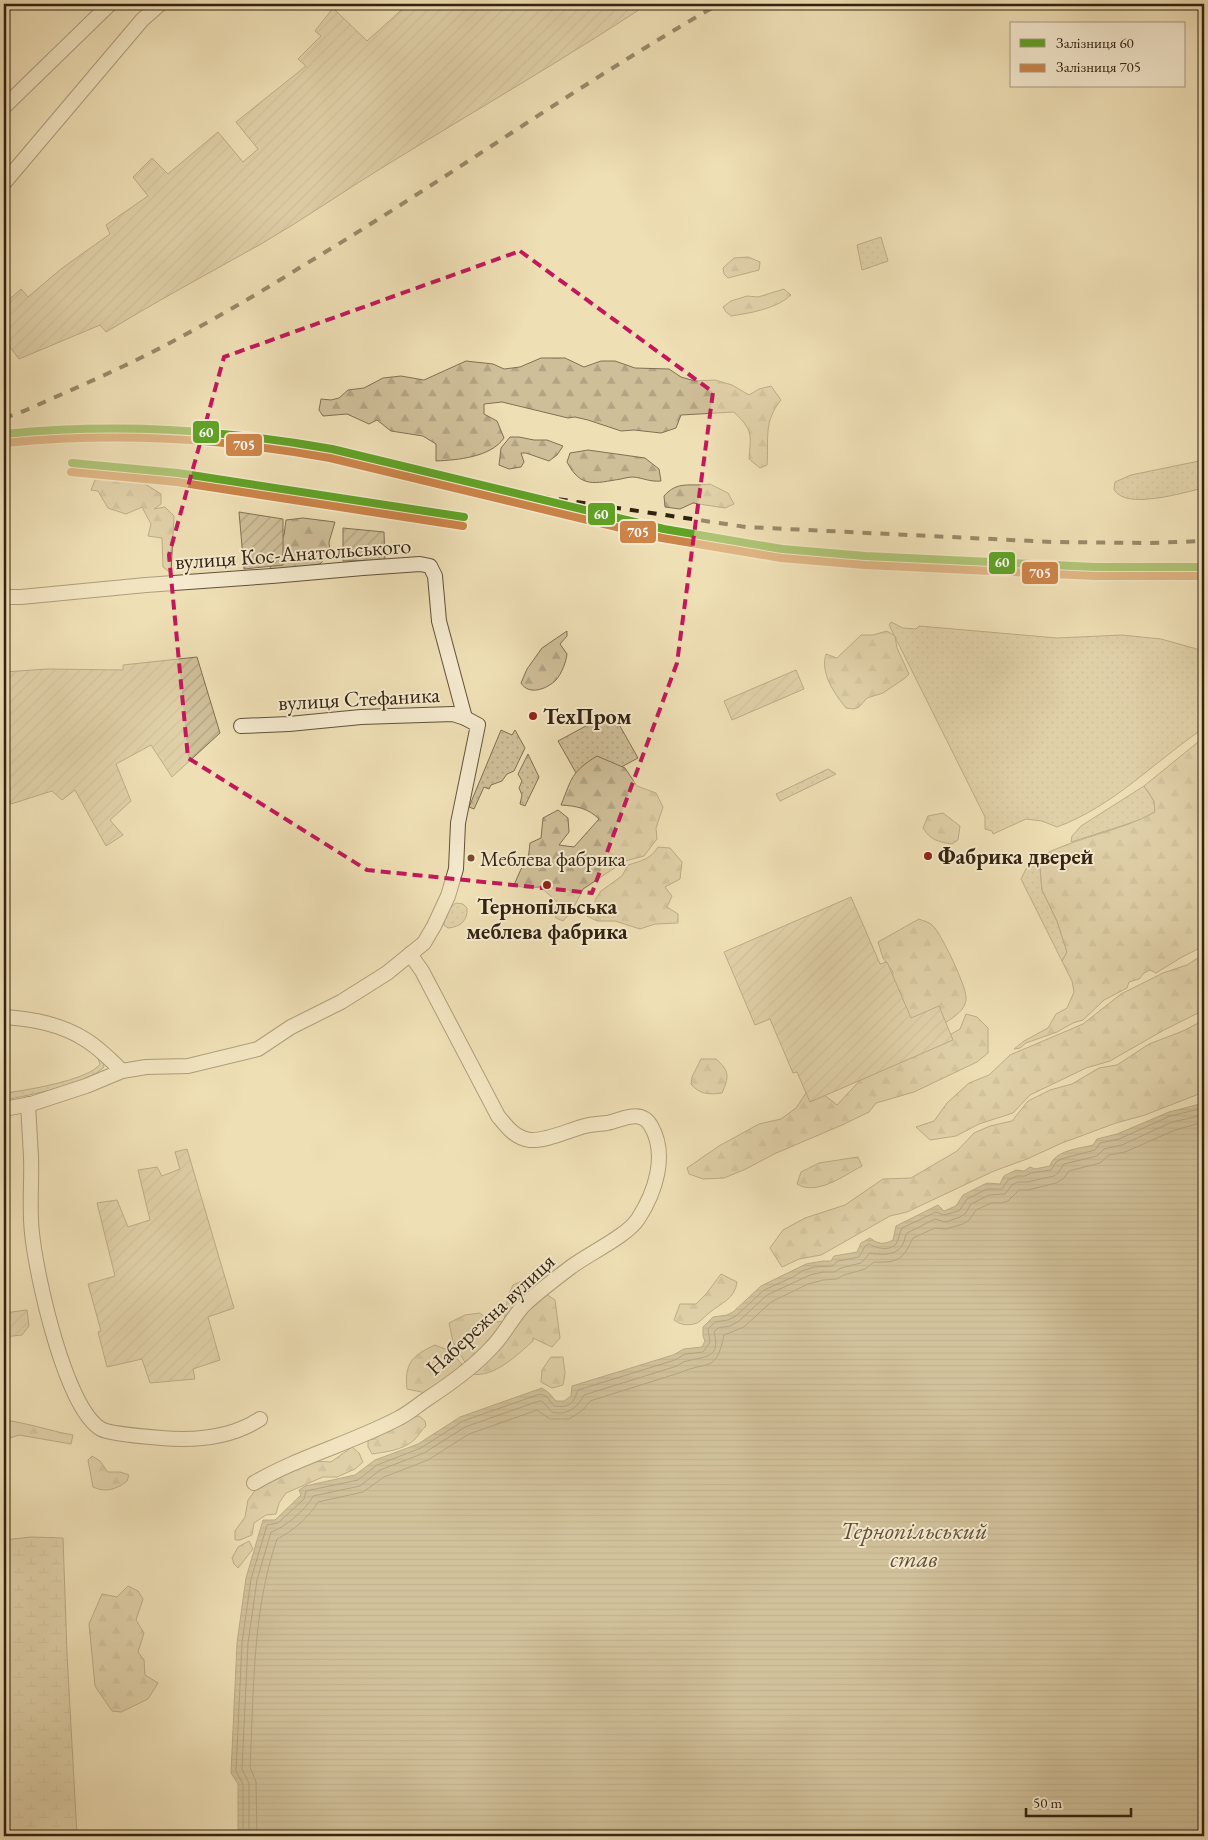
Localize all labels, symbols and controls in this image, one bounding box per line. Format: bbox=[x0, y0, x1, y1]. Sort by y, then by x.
legend bbox=[1010, 22, 1186, 88]
text: Залізниця 60 bbox=[1056, 33, 1134, 52]
text: Залізниця 705 bbox=[1056, 57, 1141, 76]
line badge: 60 bbox=[192, 420, 220, 444]
text: 60 bbox=[199, 423, 214, 441]
line badge: 705 bbox=[225, 433, 263, 457]
text: 705 bbox=[233, 436, 255, 454]
line badge: 60 bbox=[587, 502, 616, 526]
text: 60 bbox=[594, 505, 609, 523]
line badge: 705 bbox=[619, 520, 657, 544]
text: 705 bbox=[627, 523, 649, 541]
street label: вулиця Кос-Анатольського bbox=[174, 531, 412, 576]
line badge: 60 bbox=[988, 551, 1016, 575]
text: 60 bbox=[995, 553, 1010, 571]
line badge: 705 bbox=[1021, 561, 1059, 585]
text: 705 bbox=[1029, 564, 1051, 582]
street label: вулиця Стефаника bbox=[277, 680, 441, 717]
place label: ТехПром bbox=[543, 702, 632, 731]
marker: ТехПром bbox=[527, 710, 539, 722]
place label: Фабрика дверей bbox=[938, 842, 1094, 871]
place label: Меблева фабрика bbox=[480, 845, 626, 872]
marker: Фабрика дверей bbox=[922, 850, 934, 862]
marker: Меблева фабрика bbox=[466, 853, 476, 863]
marker: Тернопільська меблева фабрика bbox=[541, 879, 553, 891]
place label: Тернопільська меблева фабрика bbox=[466, 892, 628, 946]
street label: Набережна вулиця bbox=[420, 1247, 561, 1382]
water label: Тернопільський став bbox=[840, 1515, 988, 1574]
scale bar bbox=[1026, 1785, 1130, 1817]
text: 50 m bbox=[1033, 1793, 1062, 1812]

